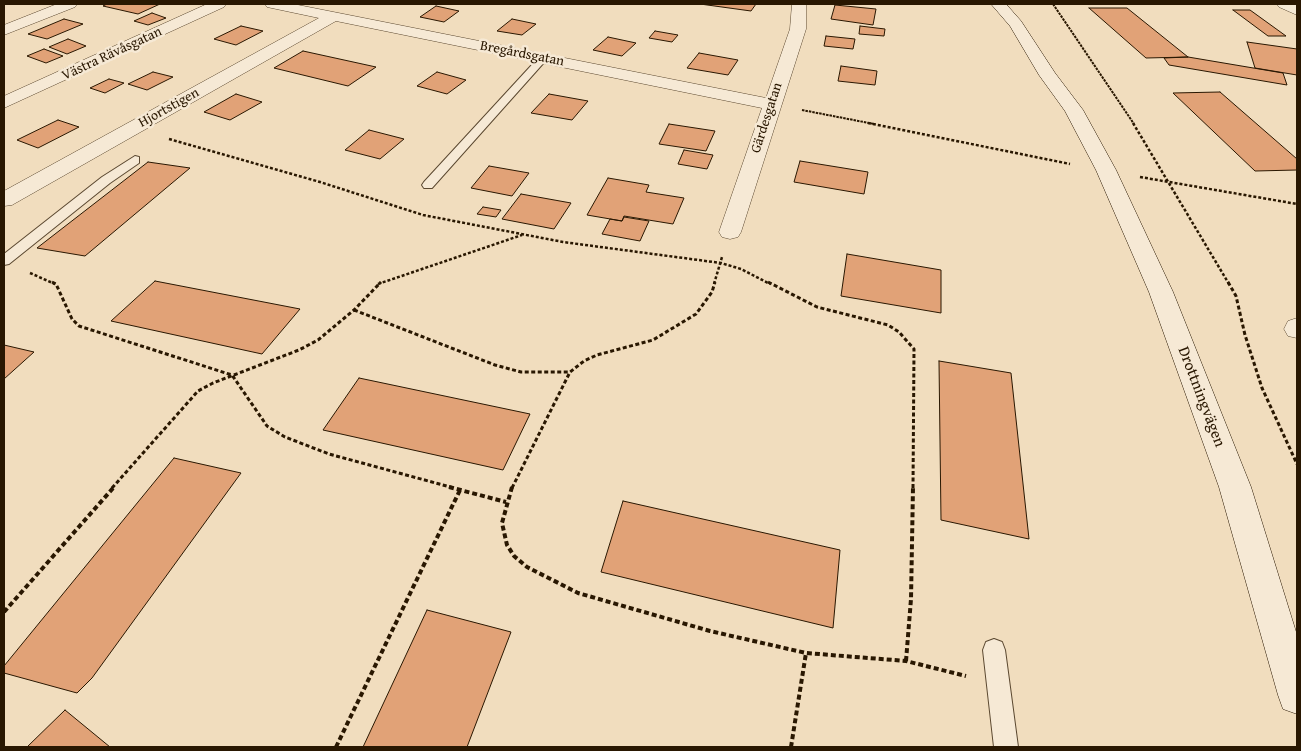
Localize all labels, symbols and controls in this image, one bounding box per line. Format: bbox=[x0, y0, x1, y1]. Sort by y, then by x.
street label: Västra Rävåsgatan bbox=[59, 23, 165, 85]
street label: Bregårdsgatan bbox=[479, 38, 565, 70]
street label: Gärdesgatan bbox=[748, 81, 786, 155]
street label: Hjortstigen bbox=[136, 84, 202, 132]
street label: Drottningvägen bbox=[1173, 344, 1229, 450]

